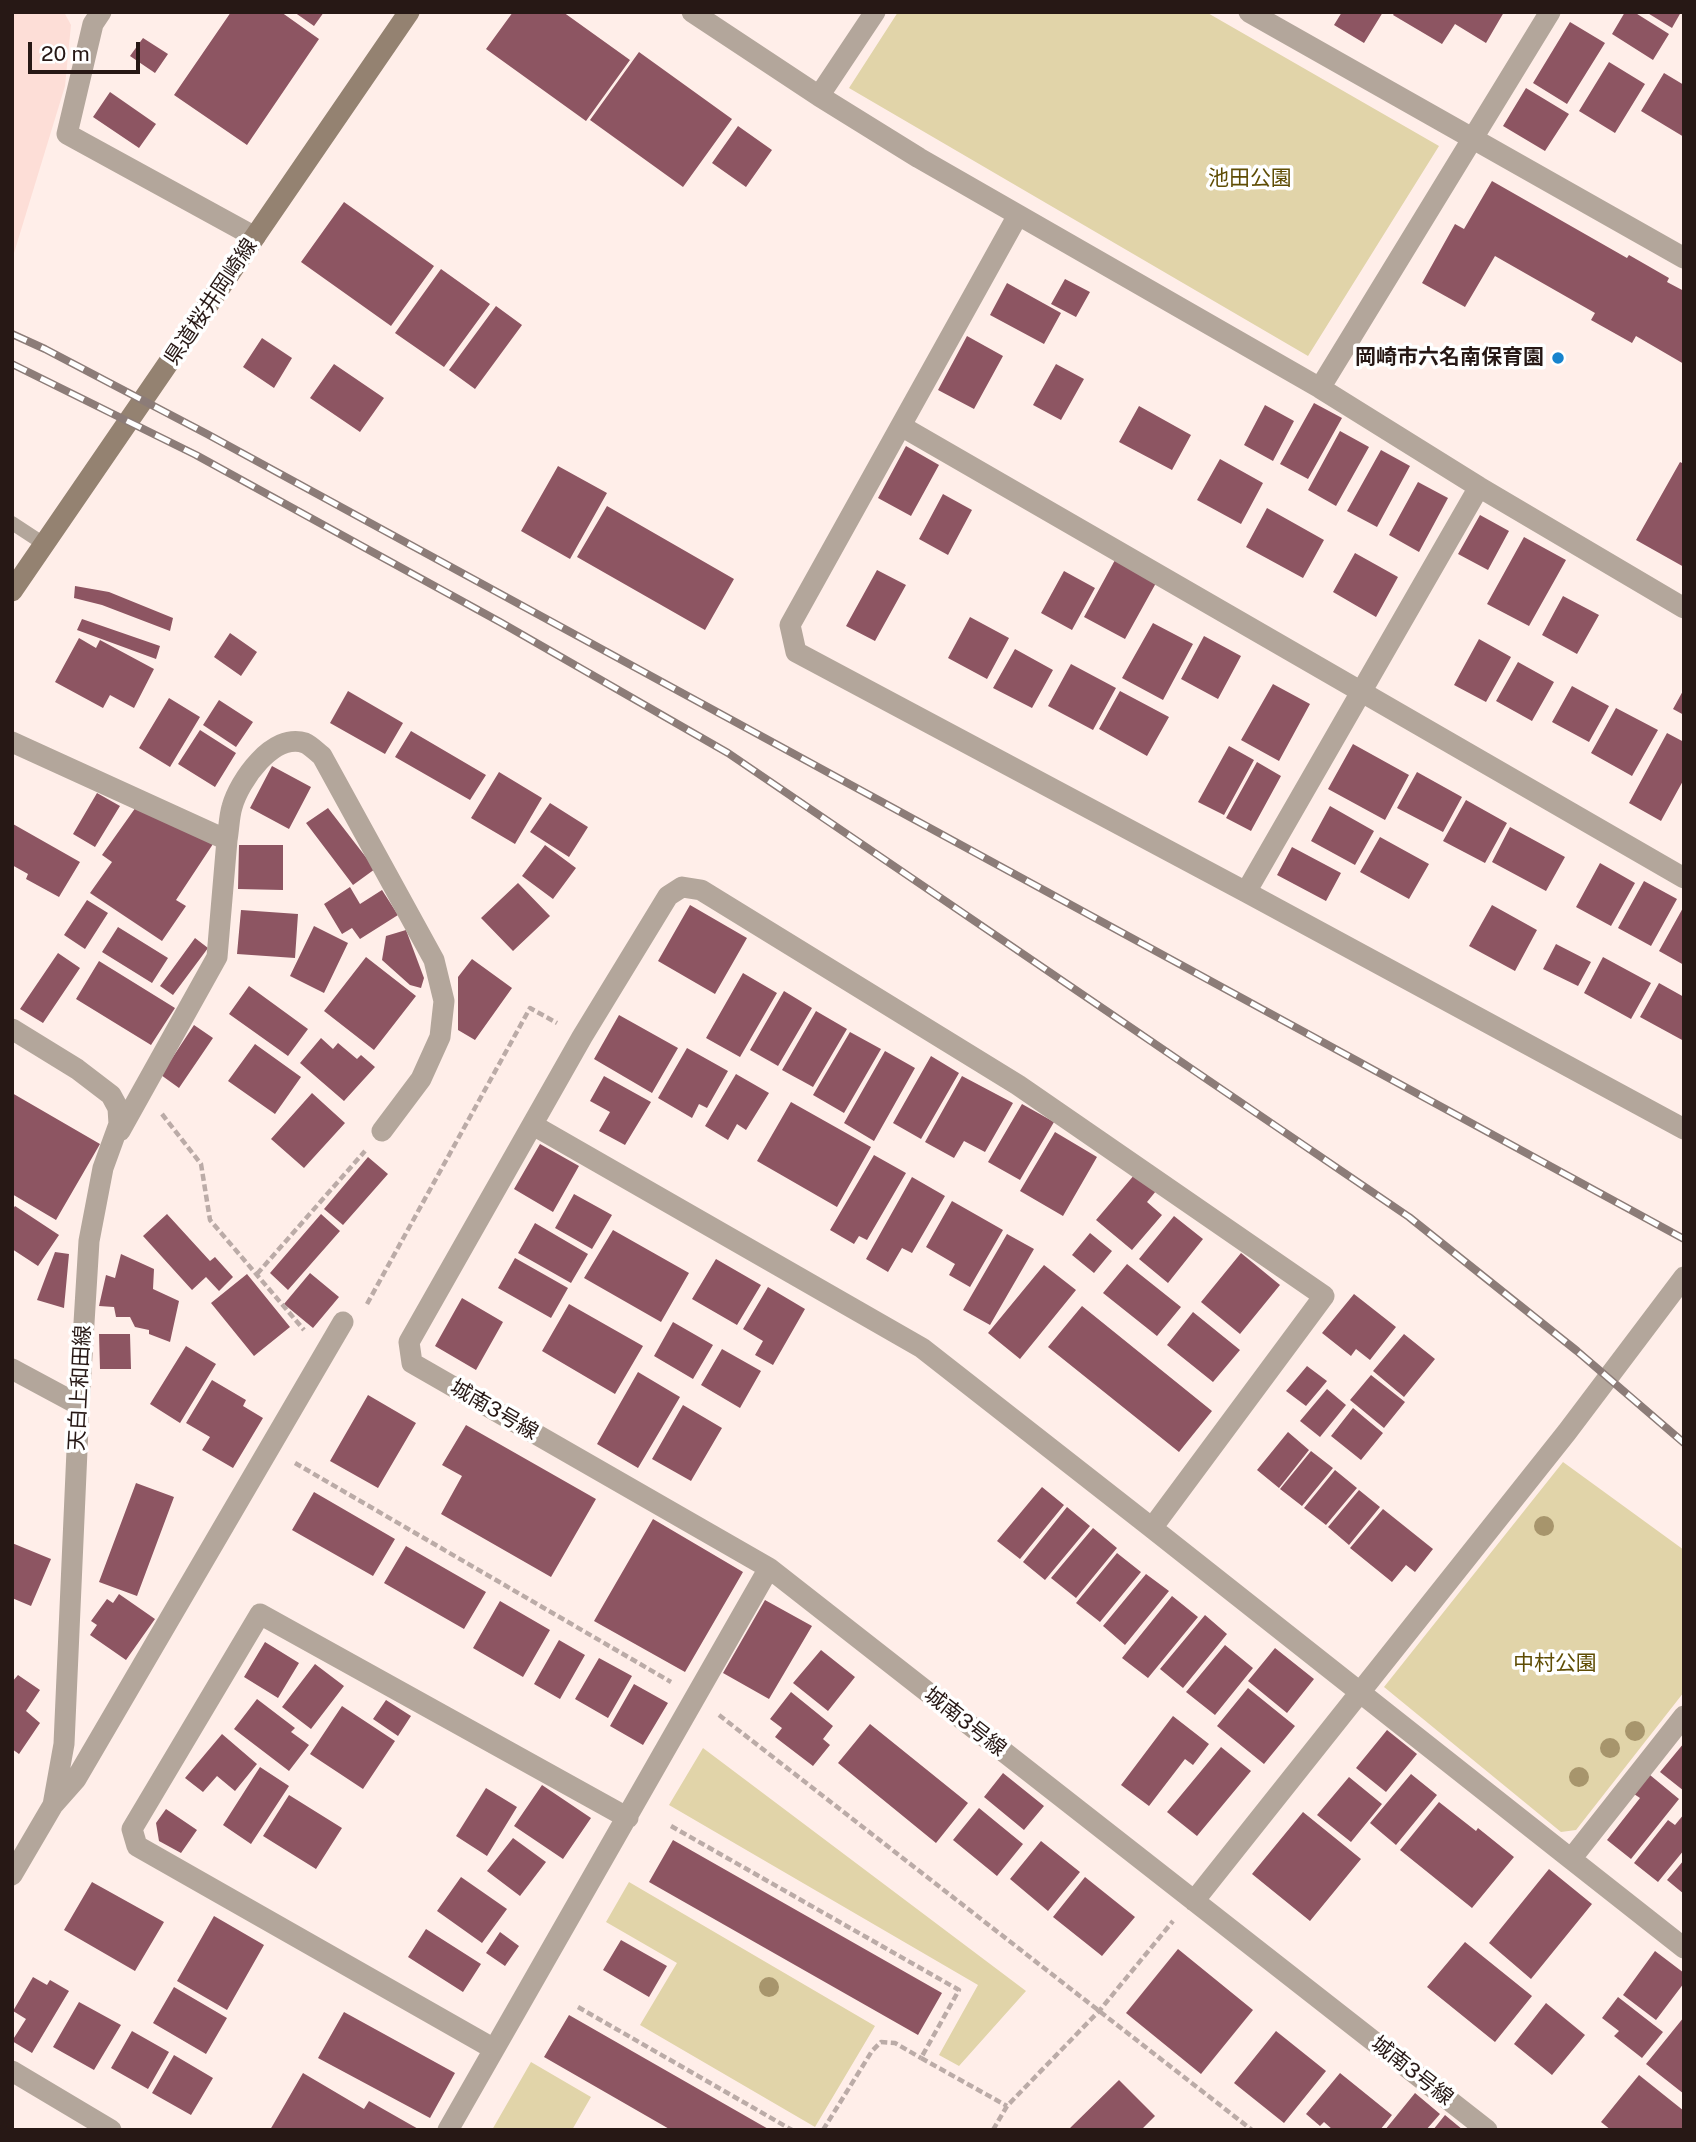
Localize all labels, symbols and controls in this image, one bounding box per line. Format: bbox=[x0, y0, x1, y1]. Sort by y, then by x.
scale bar bbox=[32, 28, 144, 72]
text: 20 m bbox=[41, 41, 90, 66]
park label: 池田公園 bbox=[1208, 166, 1292, 192]
street label: 県道桜井岡崎線 bbox=[159, 234, 263, 370]
place label: 岡崎市六名南保育園 bbox=[1355, 345, 1544, 371]
marker: 岡崎市六名南保育園 bbox=[1550, 350, 1566, 366]
street label: 天白上和田線 bbox=[64, 1324, 96, 1452]
street label: 城南3号線 bbox=[446, 1375, 542, 1445]
park label: 中村公園 bbox=[1513, 1651, 1597, 1677]
street label: 城南3号線 bbox=[919, 1682, 1011, 1762]
street label: 城南3号線 bbox=[1366, 2031, 1458, 2111]

